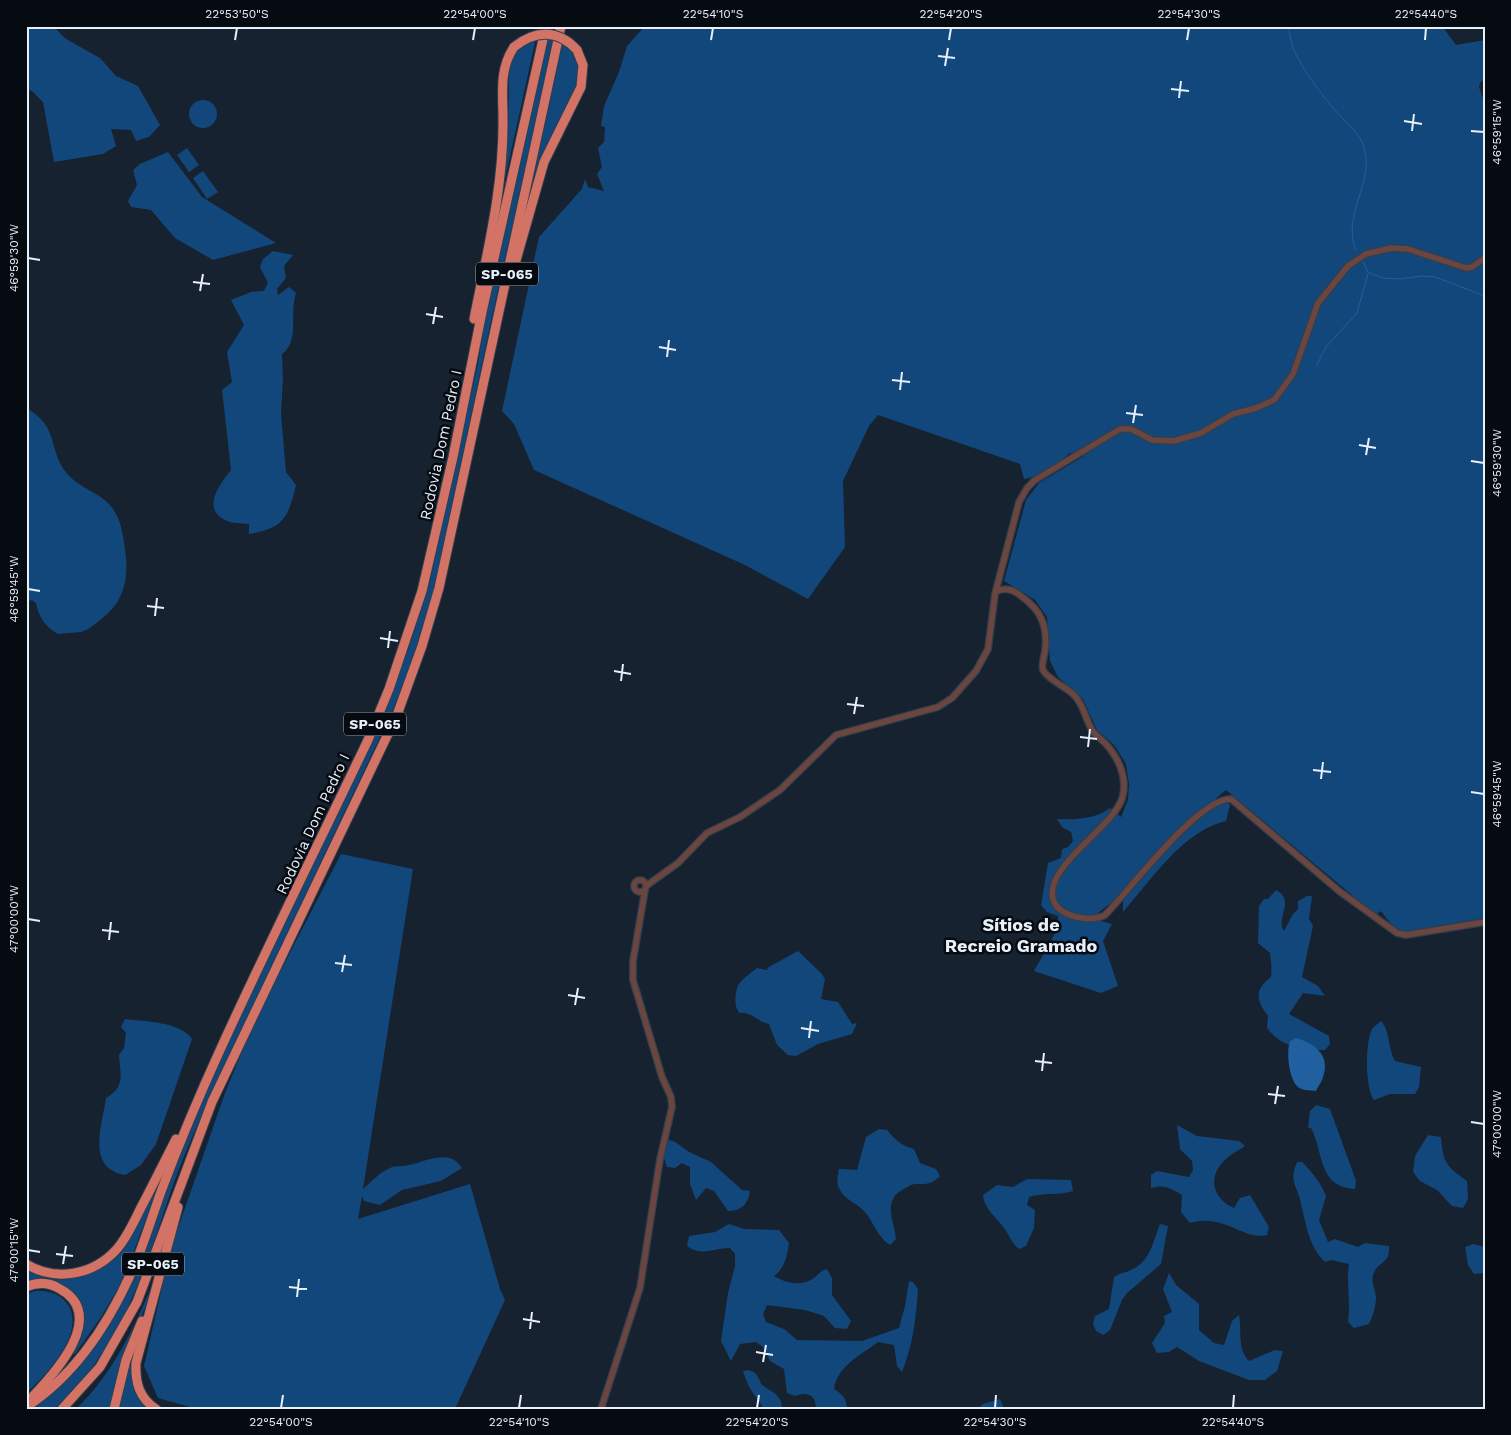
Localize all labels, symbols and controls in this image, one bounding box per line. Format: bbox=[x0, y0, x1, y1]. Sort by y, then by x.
text: 22°53'50"S bbox=[205, 7, 269, 21]
text: 22°54'00"S bbox=[443, 7, 507, 21]
text: 22°54'10"S bbox=[683, 7, 743, 21]
text: 22°54'20"S bbox=[919, 7, 983, 21]
text: 22°54'30"S bbox=[1157, 7, 1221, 21]
text: 22°54'40"S bbox=[1395, 7, 1457, 21]
text: 46°59'15"W bbox=[1490, 99, 1504, 165]
text: 46°59'30"W bbox=[7, 223, 21, 292]
road number: SP-065 bbox=[476, 262, 538, 286]
street label: Rodovia Dom Pedro I bbox=[416, 368, 466, 522]
text: 46°59'30"W bbox=[1490, 428, 1504, 497]
text: 46°59'45"W bbox=[7, 555, 21, 622]
road number: SP-065 bbox=[344, 712, 406, 736]
street label: Rodovia Dom Pedro I bbox=[273, 751, 353, 897]
text: 46°59'45"W bbox=[1490, 760, 1504, 827]
text: 47°00'00"W bbox=[7, 885, 21, 953]
district label: Sítios de Recreio Gramado bbox=[945, 914, 1097, 956]
text: 47°00'00"W bbox=[1490, 1090, 1504, 1158]
text: 47°00'15"W bbox=[7, 1217, 21, 1282]
road number: SP-065 bbox=[122, 1252, 184, 1276]
text: 22°54'00"S bbox=[249, 1415, 313, 1429]
text: 22°54'10"S bbox=[489, 1415, 549, 1429]
text: 22°54'20"S bbox=[725, 1415, 789, 1429]
text: 22°54'30"S bbox=[963, 1415, 1027, 1429]
text: 22°54'40"S bbox=[1202, 1415, 1264, 1429]

